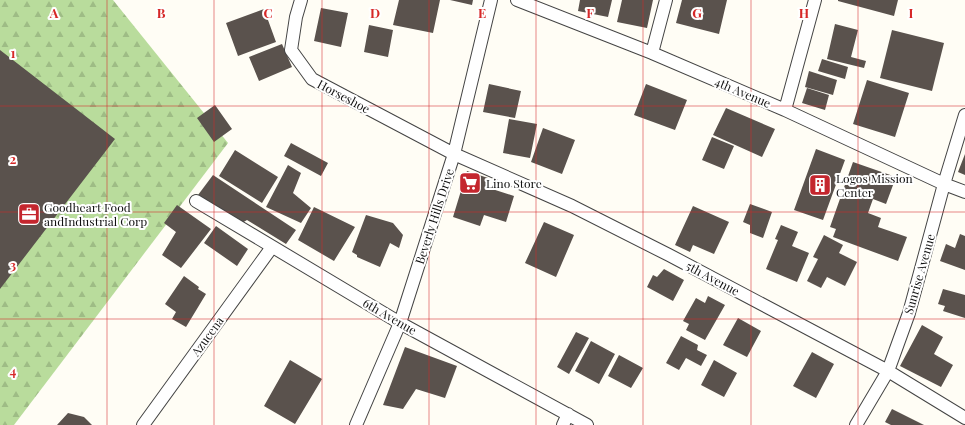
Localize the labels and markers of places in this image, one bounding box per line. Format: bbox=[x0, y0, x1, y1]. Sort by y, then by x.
supermarket icon: Lino Store bbox=[457, 170, 483, 196]
place label: Logos Mission Center bbox=[836, 170, 913, 200]
building icon: Logos Mission Center bbox=[807, 172, 833, 198]
place label: Lino Store bbox=[486, 175, 542, 191]
place label: Goodheart Food andIndustrial Corp bbox=[44, 199, 147, 229]
office icon: Goodheart Food andIndustrial Corp bbox=[16, 201, 42, 227]

